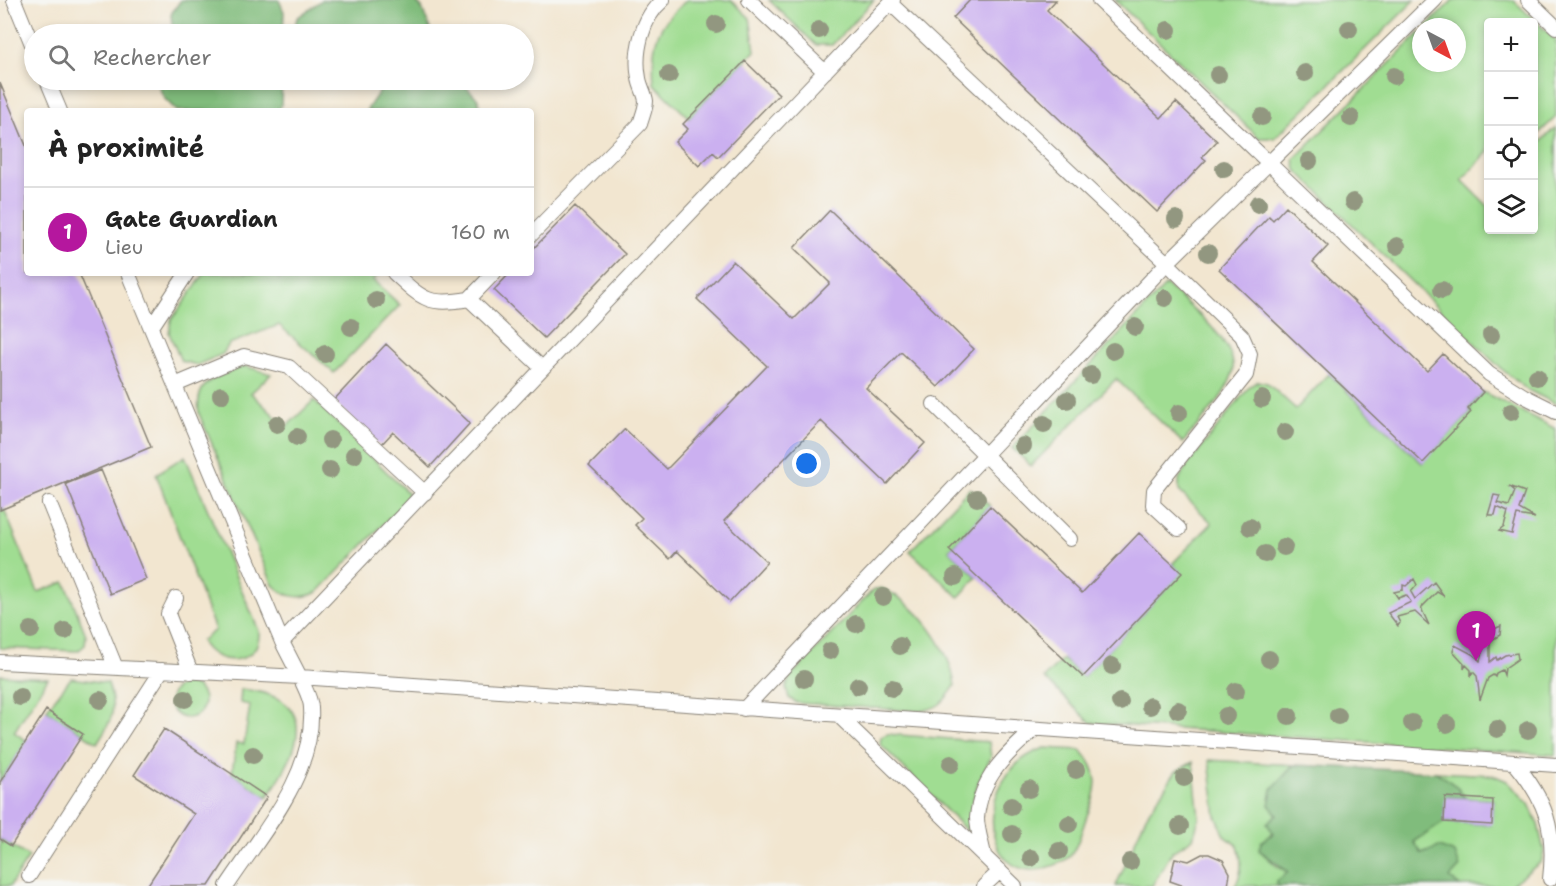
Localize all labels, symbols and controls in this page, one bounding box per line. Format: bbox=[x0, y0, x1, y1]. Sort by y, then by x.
north arrow bbox=[1412, 18, 1466, 72]
map controls bbox=[1484, 18, 1538, 234]
button: + bbox=[1484, 18, 1538, 72]
search box bbox=[24, 24, 534, 90]
icon: search bbox=[45, 41, 78, 74]
text: Rechercher bbox=[93, 43, 212, 72]
button: − bbox=[1484, 72, 1538, 126]
button: locate bbox=[1484, 126, 1538, 180]
text: À proximité bbox=[48, 130, 204, 165]
button: layers bbox=[1484, 180, 1538, 234]
text: Gate Guardian bbox=[105, 205, 278, 234]
text: 1 bbox=[63, 219, 72, 245]
text: 160 m bbox=[451, 219, 510, 245]
text: Lieu bbox=[105, 234, 143, 260]
your location bbox=[792, 449, 821, 478]
pin: 1 bbox=[1456, 612, 1496, 661]

